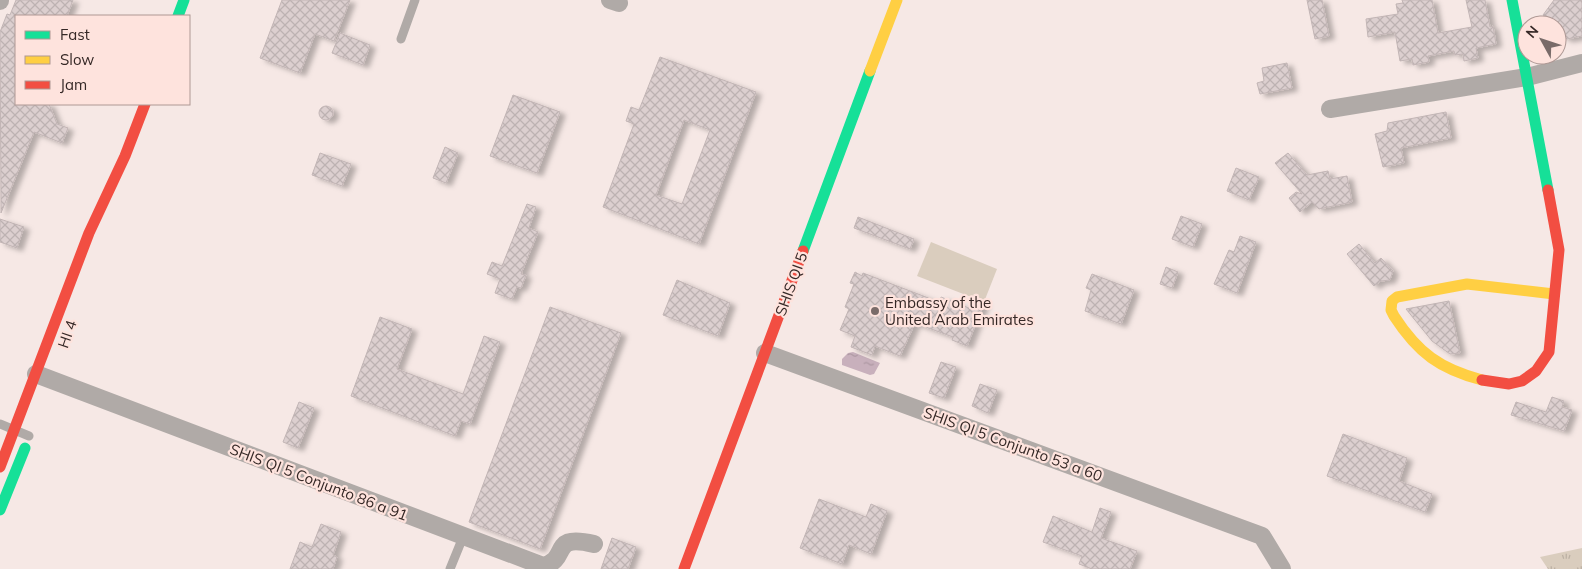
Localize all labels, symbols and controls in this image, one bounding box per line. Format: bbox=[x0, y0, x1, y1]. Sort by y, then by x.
legend bbox=[15, 15, 190, 105]
north arrow bbox=[1517, 15, 1567, 65]
text: N bbox=[1522, 22, 1542, 41]
text: Fast bbox=[60, 25, 90, 44]
text: Slow bbox=[60, 50, 94, 69]
text: Jam bbox=[60, 75, 87, 94]
street label: SHIS QI 5 bbox=[771, 250, 811, 318]
place label: Embassy of the United Arab Emirates bbox=[885, 293, 1034, 329]
marker: Embassy of the United Arab Emirates bbox=[869, 305, 881, 317]
street label: HI 4 bbox=[53, 318, 81, 350]
street label: SHIS QI 5 Conjunto 53 a 60 bbox=[921, 403, 1105, 485]
street label: SHIS QI 5 Conjunto 86 a 91 bbox=[227, 439, 411, 525]

